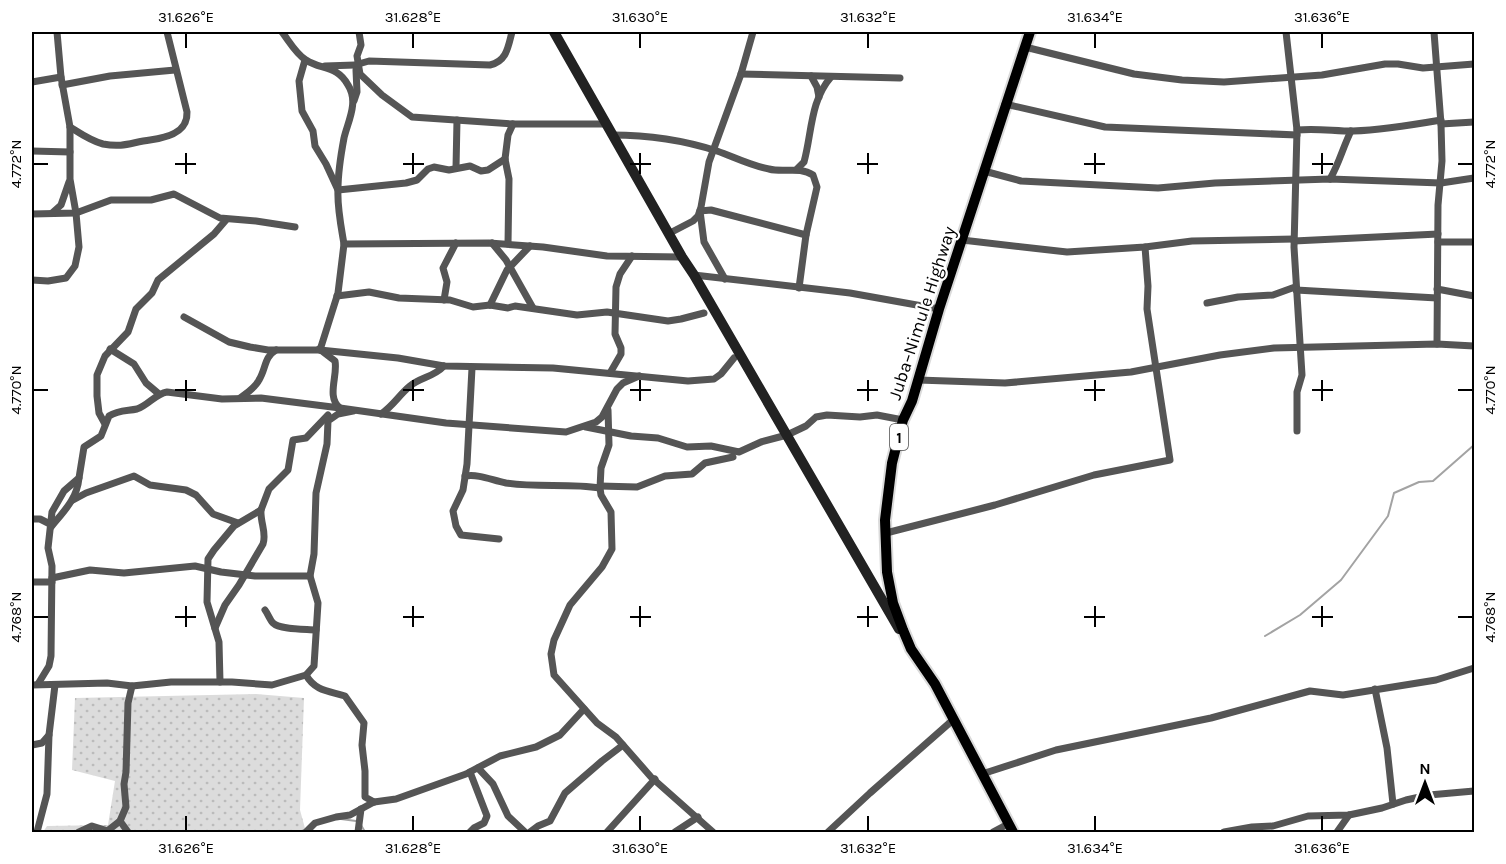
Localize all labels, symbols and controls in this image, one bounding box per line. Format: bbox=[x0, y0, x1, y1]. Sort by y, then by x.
text: 31.626°E bbox=[158, 8, 214, 26]
text: 31.628°E bbox=[385, 8, 441, 26]
text: 31.630°E bbox=[612, 8, 668, 26]
text: 31.632°E bbox=[840, 8, 896, 26]
text: 31.634°E bbox=[1067, 8, 1123, 26]
text: 31.636°E bbox=[1294, 8, 1350, 26]
text: 4.772°N bbox=[7, 139, 25, 189]
text: 4.772°N bbox=[1481, 139, 1499, 189]
street label: Juba–Nimule Highway bbox=[884, 223, 961, 402]
text: 4.770°N bbox=[7, 365, 25, 415]
text: 4.770°N bbox=[1481, 365, 1499, 415]
road number: 1 bbox=[890, 424, 908, 450]
text: 4.768°N bbox=[7, 591, 25, 643]
text: 4.768°N bbox=[1481, 591, 1499, 643]
north arrow bbox=[1395, 753, 1455, 813]
text: N bbox=[1419, 759, 1431, 778]
text: 31.626°E bbox=[158, 839, 214, 857]
text: 31.628°E bbox=[385, 839, 441, 857]
text: 31.630°E bbox=[612, 839, 668, 857]
text: 31.632°E bbox=[840, 839, 896, 857]
text: 31.634°E bbox=[1067, 839, 1123, 857]
text: 31.636°E bbox=[1294, 839, 1350, 857]

